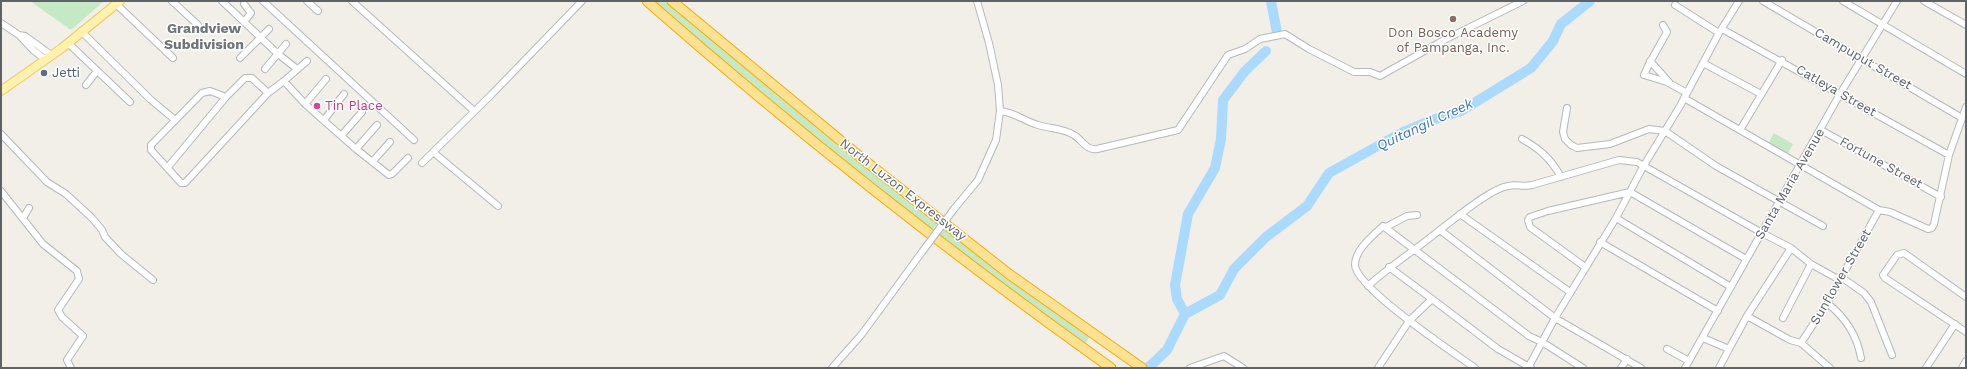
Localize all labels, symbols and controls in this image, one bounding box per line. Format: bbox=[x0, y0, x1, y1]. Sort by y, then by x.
marker: Don Bosco Academy of Pampanga, Inc. bbox=[1448, 14, 1458, 24]
district label: Grandview Subdivision bbox=[164, 21, 244, 54]
place label: Don Bosco Academy of Pampanga, Inc. bbox=[1388, 25, 1518, 56]
street label: Campuput Street bbox=[1811, 25, 1915, 93]
street label: Catleya Street bbox=[1793, 62, 1879, 120]
place label: Jetti bbox=[52, 65, 80, 81]
marker: Jetti bbox=[39, 68, 49, 78]
water label: Quitangil Creek bbox=[1374, 95, 1476, 155]
place label: Tin Place bbox=[325, 98, 383, 114]
marker: Tin Place bbox=[312, 101, 322, 111]
street label: Santa Maria Avenue bbox=[1752, 126, 1828, 242]
street label: Fortune Street bbox=[1837, 134, 1925, 192]
street label: North Luzon Expressway bbox=[837, 136, 969, 244]
street label: Sunflower Street bbox=[1807, 226, 1875, 328]

